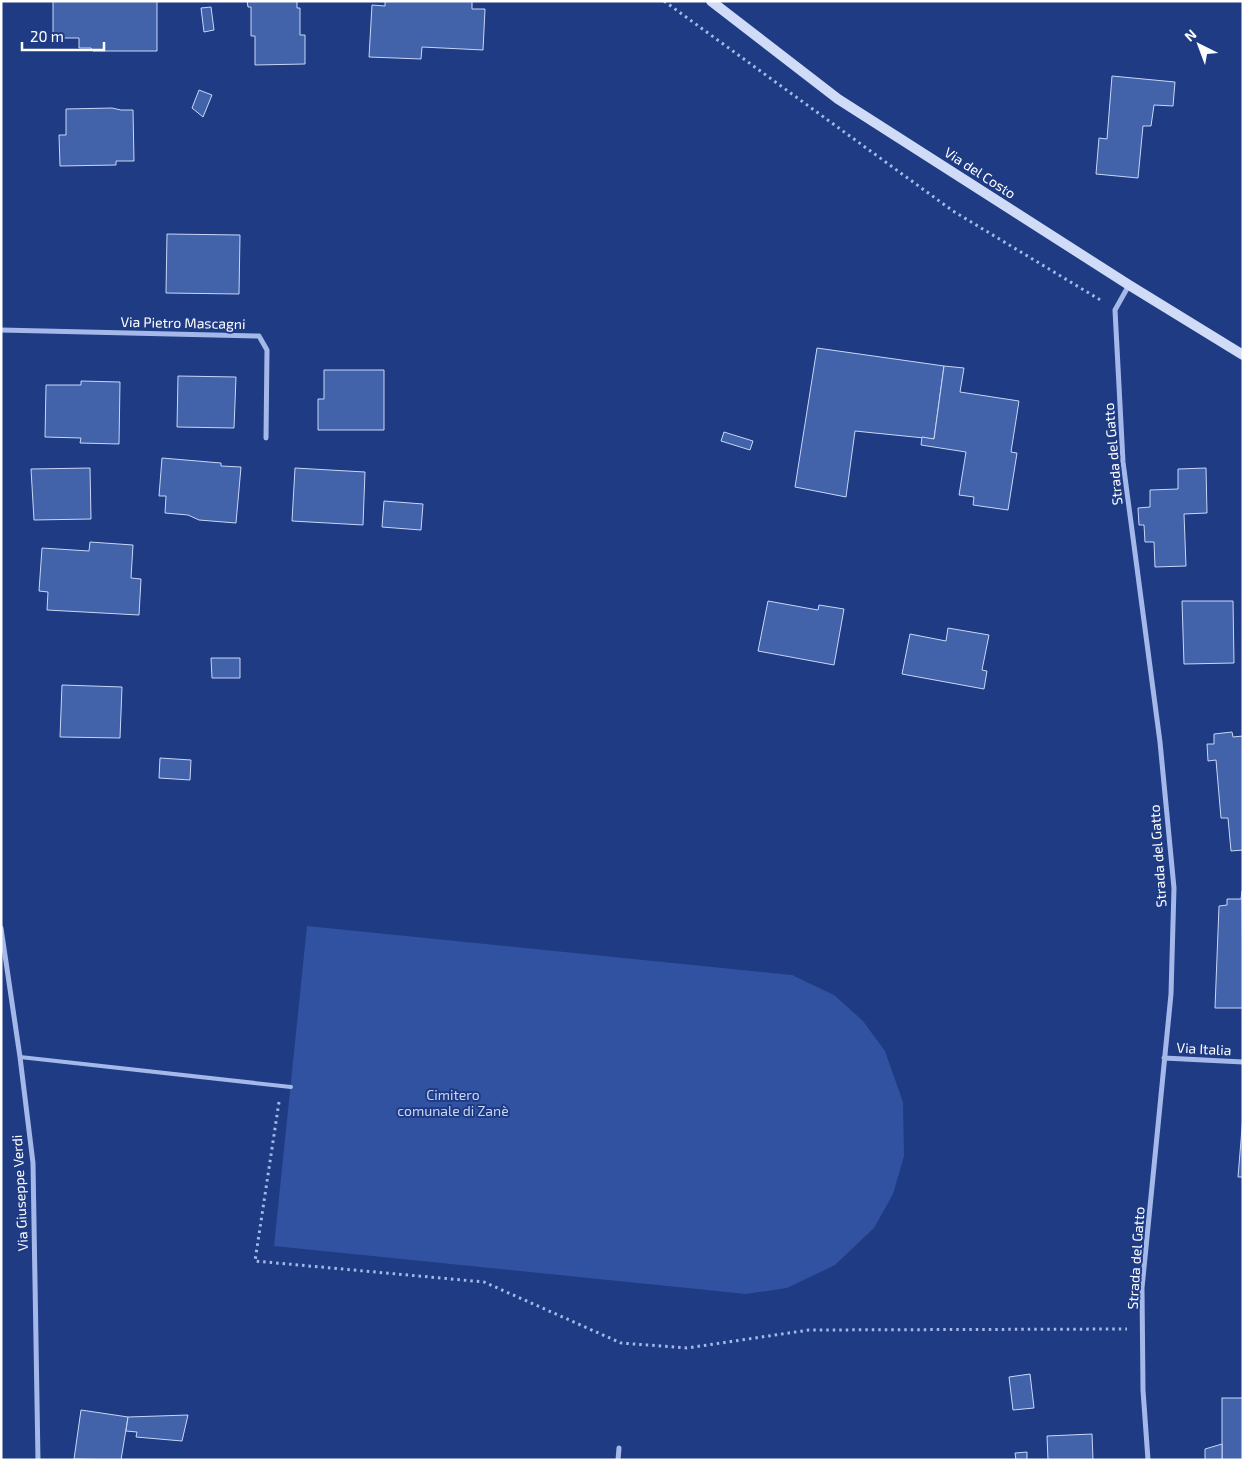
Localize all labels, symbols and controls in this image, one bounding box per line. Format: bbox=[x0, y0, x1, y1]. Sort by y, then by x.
scale bar bbox=[22, 20, 105, 52]
north arrow bbox=[1174, 20, 1224, 70]
text: N bbox=[1181, 25, 1199, 45]
text: 20 m bbox=[30, 27, 64, 45]
street label: Via del Costo bbox=[941, 143, 1019, 202]
street label: Via Pietro Mascagni bbox=[120, 313, 246, 332]
street label: Strada del Gatto bbox=[1100, 402, 1125, 506]
street label: Strada del Gatto bbox=[1145, 804, 1170, 908]
street label: Via Italia bbox=[1176, 1039, 1232, 1058]
park label: Cimitero comunale di Zanè bbox=[397, 1086, 509, 1119]
street label: Via Giuseppe Verdi bbox=[8, 1134, 31, 1252]
street label: Strada del Gatto bbox=[1123, 1206, 1148, 1310]

